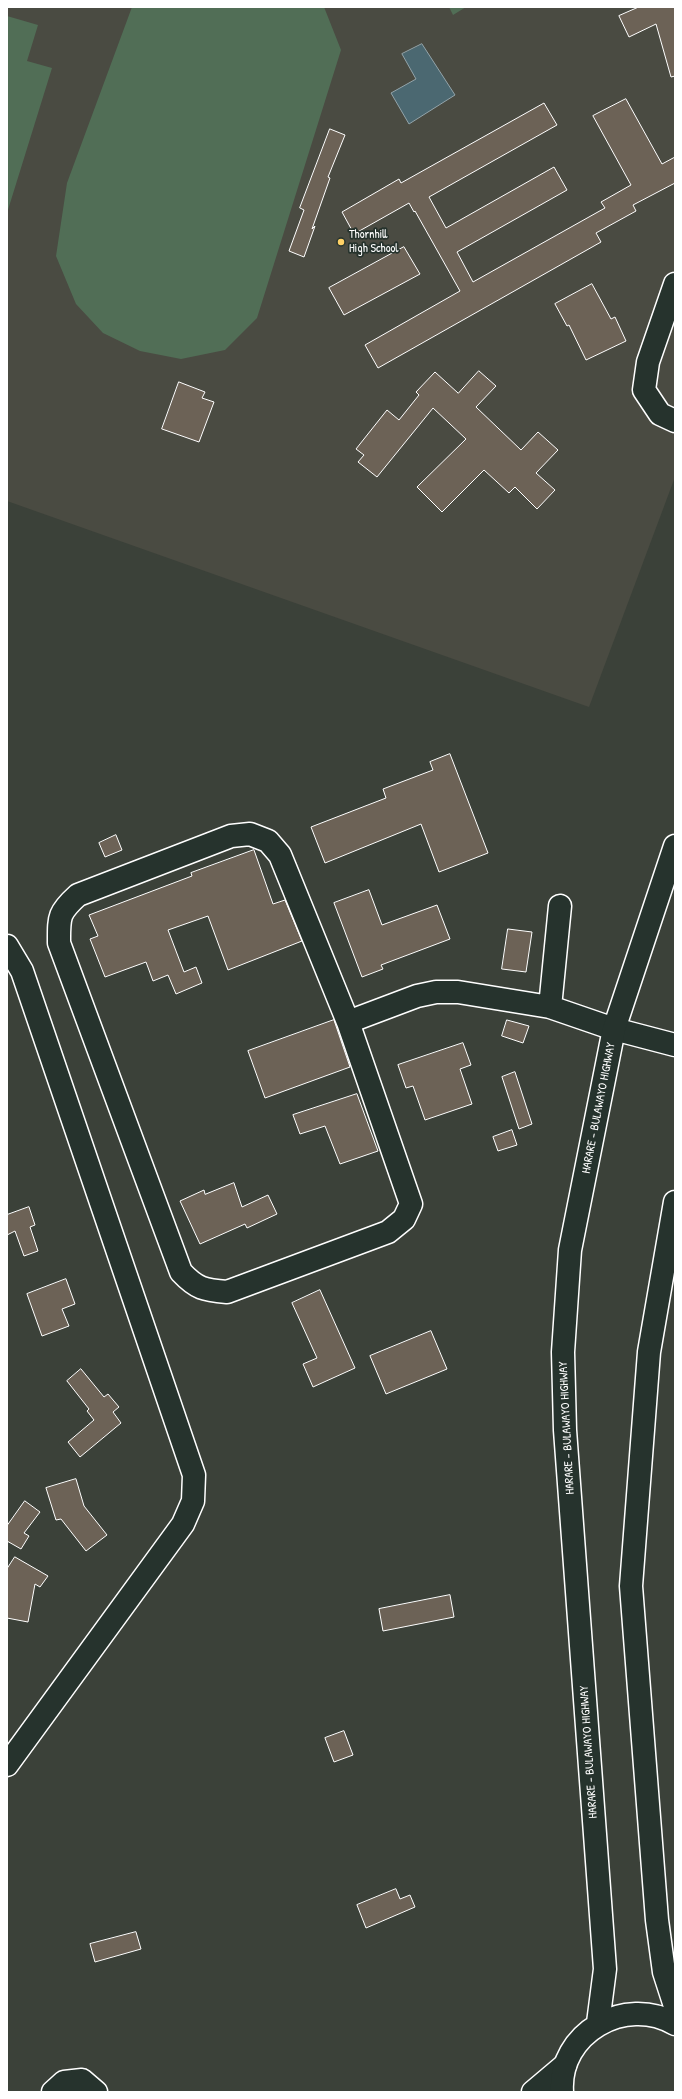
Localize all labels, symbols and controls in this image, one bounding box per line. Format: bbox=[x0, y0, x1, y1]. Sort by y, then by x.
place label: Thornhill High School bbox=[349, 228, 399, 256]
marker: Thornhill High School bbox=[336, 237, 346, 247]
street label: HARARE - BULAWAYO HIGHWAY bbox=[579, 1041, 619, 1175]
street label: HARARE - BULAWAYO HIGHWAY bbox=[556, 1361, 578, 1495]
street label: HARARE - BULAWAYO HIGHWAY bbox=[577, 1685, 601, 1819]

